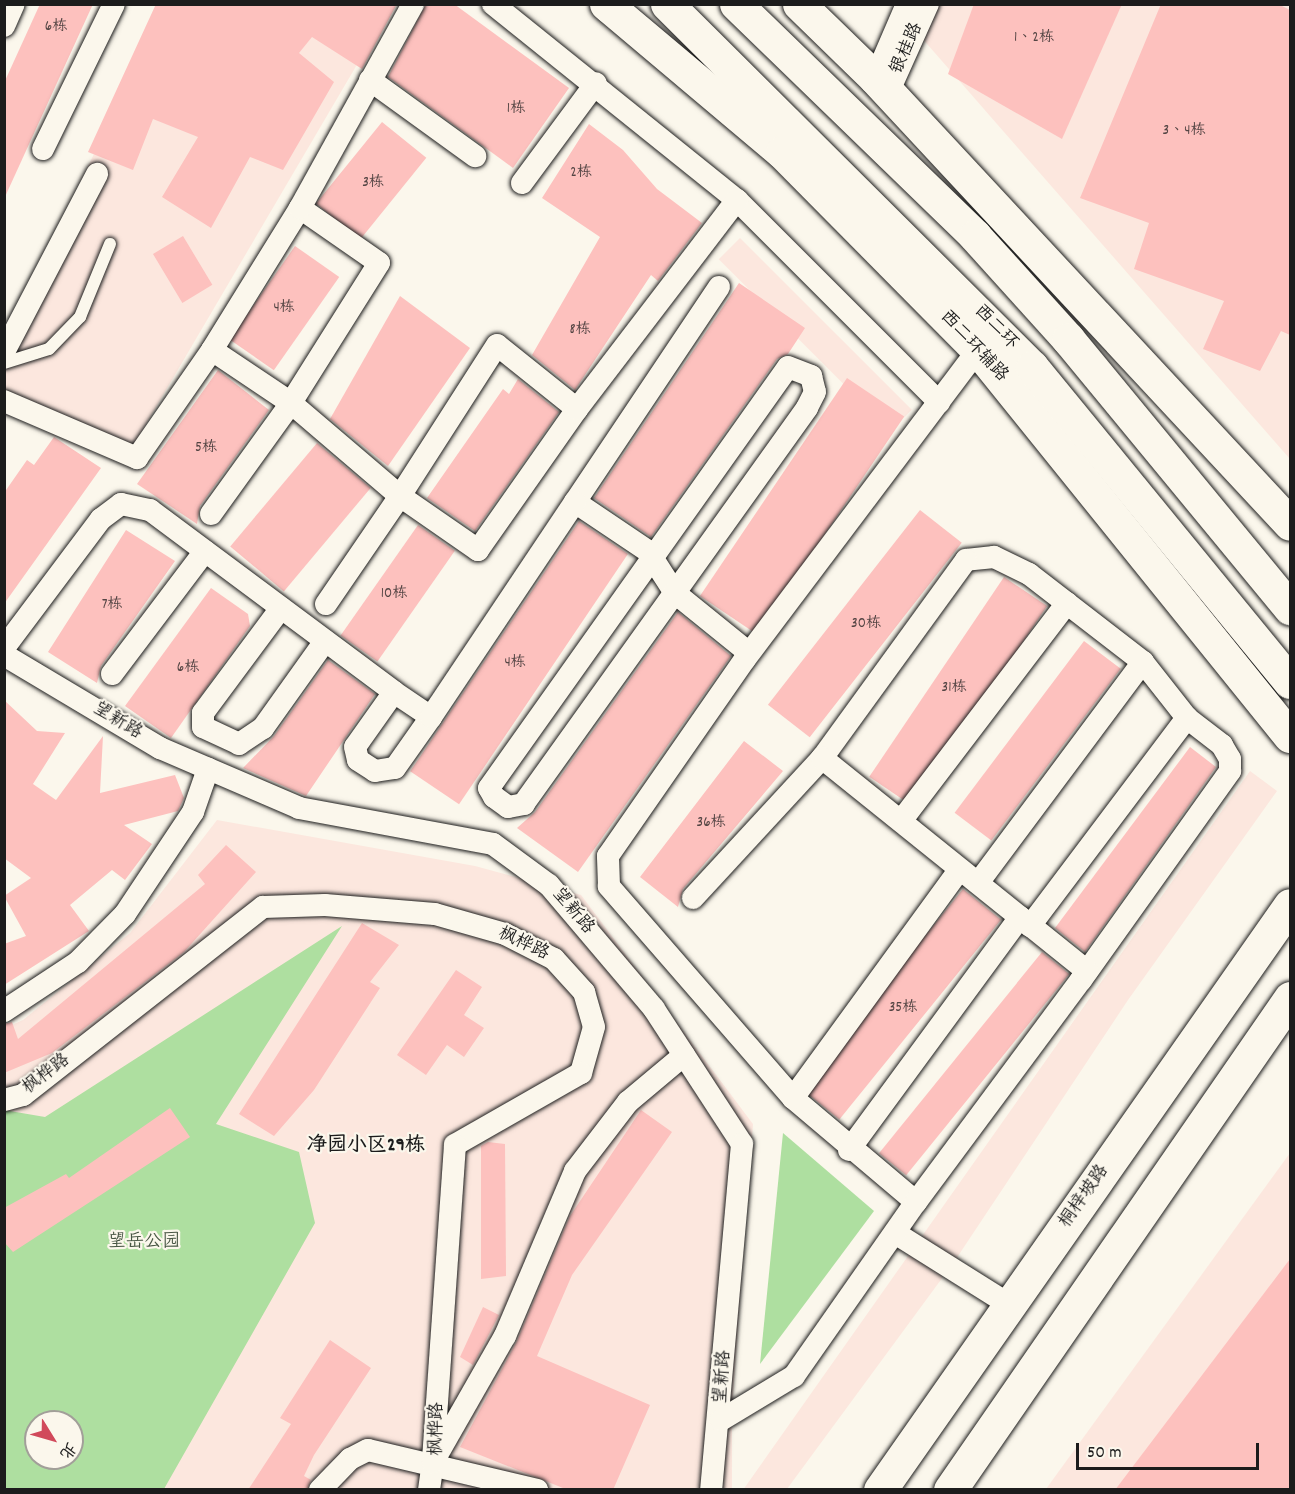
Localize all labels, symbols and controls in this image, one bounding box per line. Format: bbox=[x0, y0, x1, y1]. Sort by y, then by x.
house number: 6栋 bbox=[45, 19, 67, 37]
street label: 银桂路 bbox=[887, 20, 929, 78]
house number: 1、2栋 bbox=[1014, 30, 1054, 48]
house number: 1栋 bbox=[507, 101, 525, 119]
house number: 3、4栋 bbox=[1163, 123, 1205, 141]
house number: 2栋 bbox=[570, 165, 592, 183]
house number: 3栋 bbox=[362, 175, 384, 193]
house number: 4栋 bbox=[273, 300, 295, 318]
street label: 西二环 bbox=[968, 301, 1022, 355]
street label: 西二环辅路 bbox=[934, 307, 1012, 387]
house number: 8栋 bbox=[569, 322, 591, 340]
house number: 5栋 bbox=[195, 440, 217, 458]
house number: 10栋 bbox=[381, 586, 407, 604]
house number: 7栋 bbox=[102, 597, 122, 615]
house number: 30栋 bbox=[851, 616, 881, 634]
house number: 4栋 bbox=[504, 655, 526, 673]
house number: 6栋 bbox=[177, 660, 199, 678]
house number: 31栋 bbox=[942, 680, 966, 698]
street label: 望新路 bbox=[88, 699, 146, 745]
house number: 36栋 bbox=[696, 815, 726, 833]
street label: 望新路 bbox=[546, 884, 598, 940]
street label: 枫桦路 bbox=[494, 924, 552, 966]
house number: 35栋 bbox=[889, 1000, 917, 1018]
street label: 枫桦路 bbox=[19, 1050, 75, 1100]
district label: 净园小区29栋 bbox=[307, 1134, 425, 1158]
street label: 桐梓坡路 bbox=[1056, 1161, 1114, 1233]
park label: 望岳公园 bbox=[108, 1232, 180, 1254]
street label: 望新路 bbox=[711, 1349, 737, 1405]
street label: 枫桦路 bbox=[427, 1402, 449, 1456]
north arrow bbox=[24, 1410, 84, 1470]
scale bar bbox=[1079, 1431, 1262, 1469]
text: 北 bbox=[53, 1437, 81, 1463]
text: 50 m bbox=[1087, 1441, 1122, 1466]

